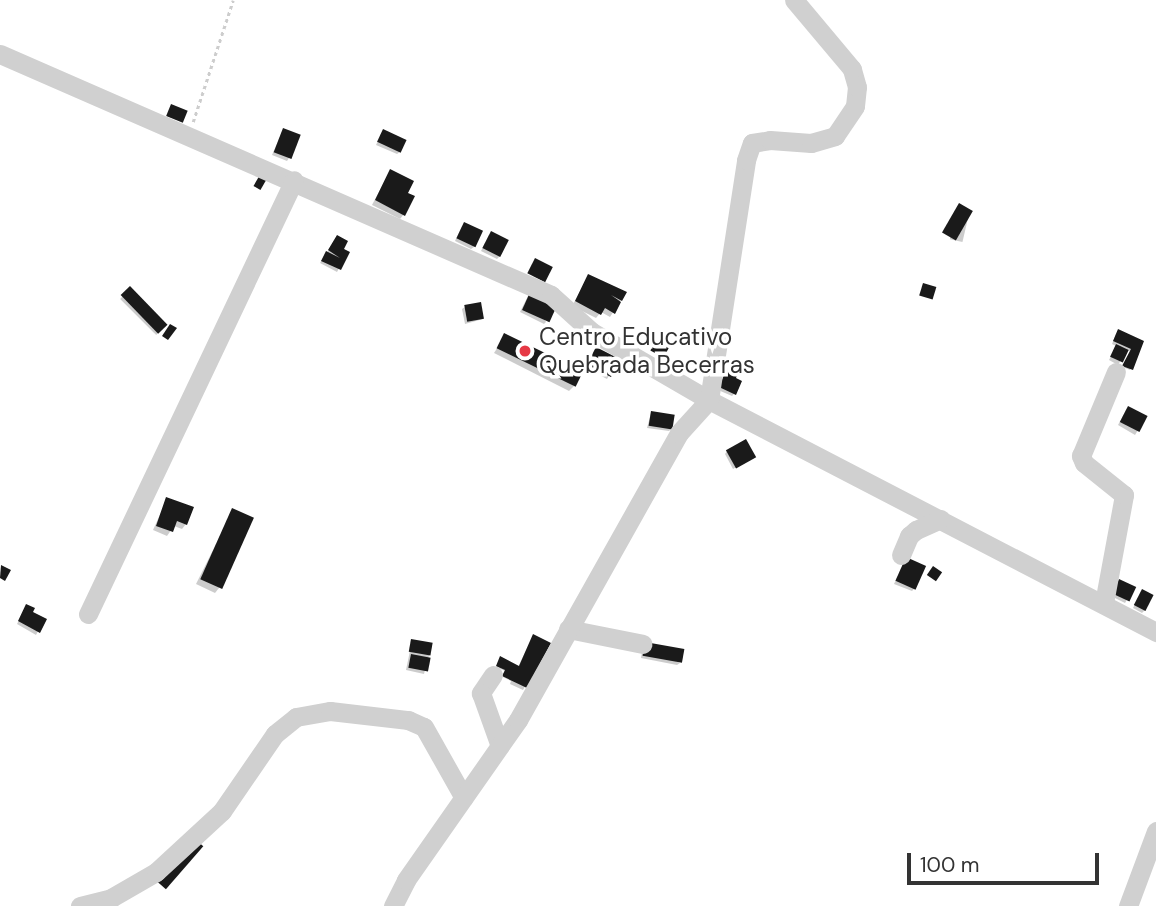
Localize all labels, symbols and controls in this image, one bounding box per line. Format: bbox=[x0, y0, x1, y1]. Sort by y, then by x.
place label: Centro Educativo Quebrada Becerras bbox=[539, 323, 755, 379]
marker: Centro Educativo Quebrada Becerras bbox=[517, 343, 533, 359]
scale bar bbox=[911, 839, 1104, 883]
text: 100 m bbox=[920, 851, 980, 879]

